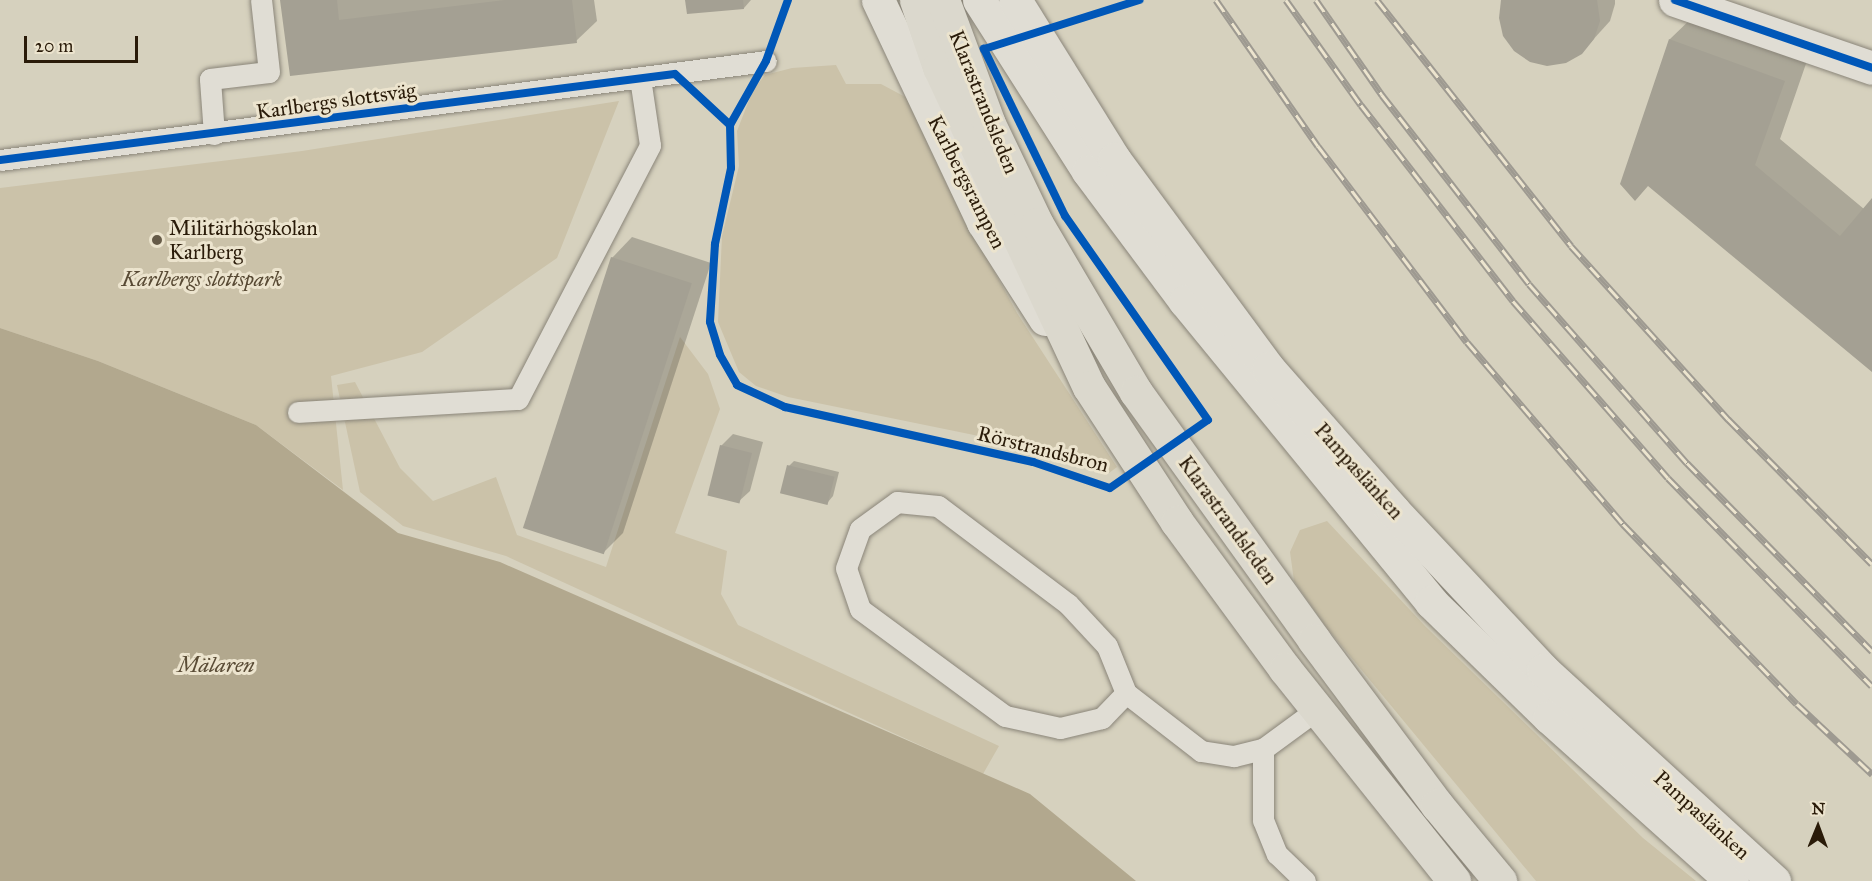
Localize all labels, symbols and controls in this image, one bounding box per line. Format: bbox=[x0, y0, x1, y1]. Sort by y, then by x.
scale bar bbox=[27, 24, 141, 62]
street label: Klarastrandsleden bbox=[944, 27, 1024, 177]
text: 20 m bbox=[35, 35, 73, 57]
street label: Karlbergs slottsväg bbox=[254, 77, 418, 125]
street label: Karlbergsrampen bbox=[923, 111, 1011, 253]
place label: Militärhögskolan Karlberg bbox=[169, 215, 318, 265]
marker: Militärhögskolan Karlberg bbox=[150, 233, 164, 247]
park label: Karlbergs slottspark bbox=[122, 266, 282, 292]
street label: Pampaslänken bbox=[1309, 418, 1409, 524]
street label: Rörstrandsbron bbox=[975, 421, 1111, 477]
street label: Klarastrandsleden bbox=[1173, 451, 1283, 589]
water label: Mälaren bbox=[177, 652, 255, 678]
street label: Pampaslänken bbox=[1649, 765, 1755, 865]
north arrow bbox=[1788, 797, 1848, 857]
text: N bbox=[1811, 799, 1825, 818]

